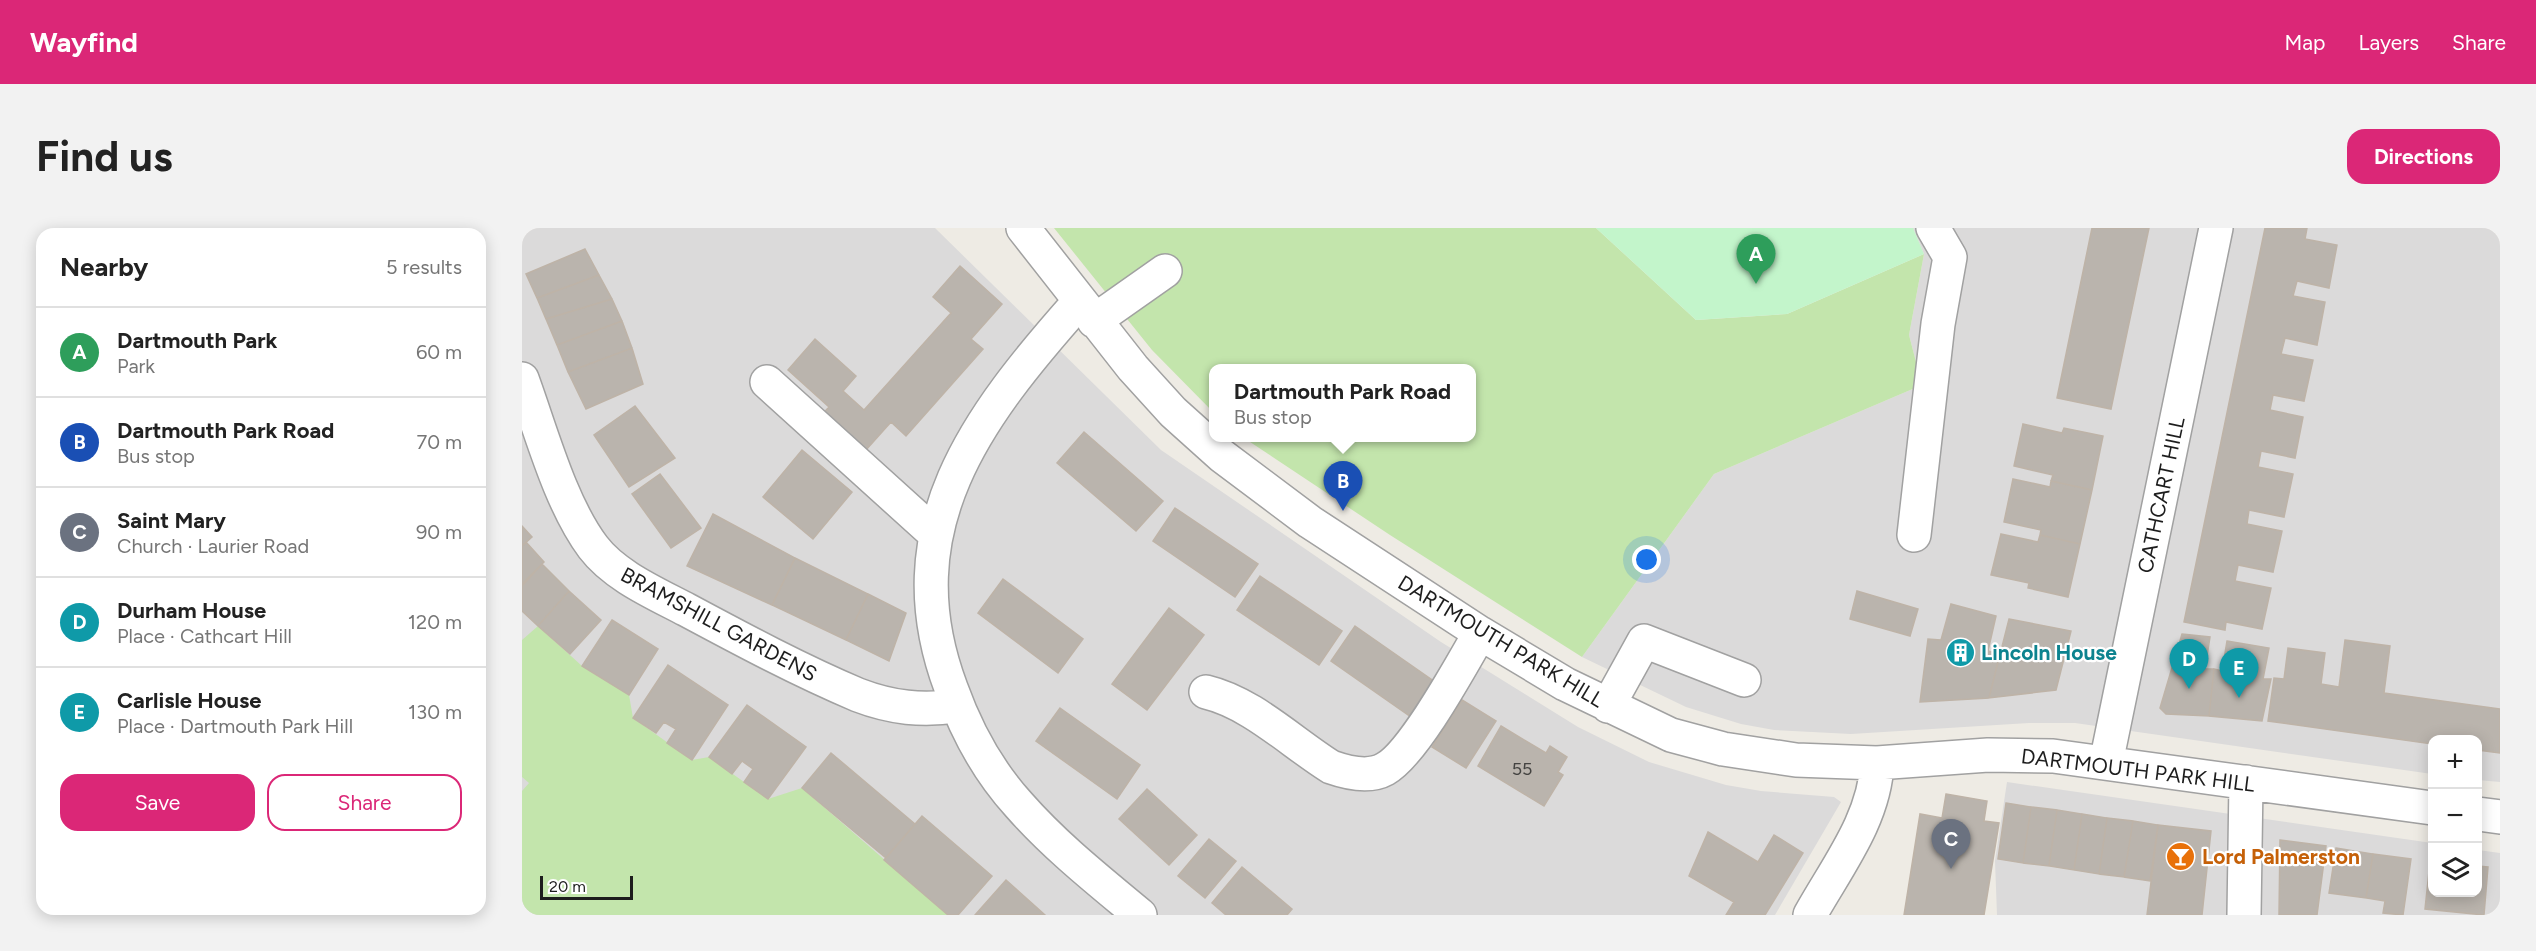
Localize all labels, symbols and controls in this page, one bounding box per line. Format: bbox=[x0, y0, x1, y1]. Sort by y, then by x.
text: Wayfind bbox=[30, 25, 138, 59]
text: Map bbox=[2285, 30, 2325, 55]
text: Layers bbox=[2358, 30, 2419, 55]
text: Share bbox=[2452, 30, 2506, 55]
button: Directions bbox=[2347, 129, 2500, 184]
text: Find us bbox=[36, 131, 173, 182]
pin: A bbox=[1736, 235, 1776, 284]
text: Nearby bbox=[60, 251, 148, 283]
text: 5 results bbox=[386, 255, 462, 279]
text: Dartmouth Park bbox=[117, 327, 277, 354]
text: A bbox=[72, 340, 87, 364]
text: 60 m bbox=[416, 340, 462, 364]
text: Park bbox=[117, 354, 155, 378]
popup bbox=[1209, 364, 1476, 442]
text: Dartmouth Park Road bbox=[1234, 378, 1451, 405]
text: Bus stop bbox=[1234, 405, 1312, 429]
street label: CATHCART HILL bbox=[2132, 415, 2190, 575]
text: Dartmouth Park Road bbox=[117, 417, 334, 444]
text: B bbox=[73, 430, 86, 454]
text: 70 m bbox=[416, 430, 462, 454]
text: Bus stop bbox=[117, 444, 195, 468]
pin: B bbox=[1324, 462, 1362, 511]
text: Saint Mary bbox=[117, 507, 226, 534]
text: C bbox=[72, 520, 87, 544]
text: 90 m bbox=[416, 520, 462, 544]
text: Church · Laurier Road bbox=[117, 534, 309, 558]
your location bbox=[1632, 545, 1661, 574]
street label: BRAMSHILL GARDENS bbox=[617, 562, 821, 686]
street label: DARTMOUTH PARK HILL bbox=[1394, 570, 1608, 712]
text: Durham House bbox=[117, 597, 266, 624]
text: D bbox=[73, 610, 87, 634]
text: 120 m bbox=[408, 610, 462, 634]
text: Place · Cathcart Hill bbox=[117, 624, 292, 648]
building icon: Lincoln House bbox=[1944, 636, 1976, 668]
place label: Lincoln House bbox=[1981, 640, 2117, 665]
pin: D bbox=[2170, 640, 2208, 689]
pin: E bbox=[2220, 648, 2258, 698]
text: Carlisle House bbox=[117, 687, 262, 714]
text: E bbox=[74, 700, 85, 724]
text: 130 m bbox=[408, 700, 462, 724]
text: Place · Dartmouth Park Hill bbox=[117, 714, 353, 738]
map controls bbox=[2428, 735, 2482, 897]
button: + bbox=[2428, 735, 2482, 789]
street label: DARTMOUTH PARK HILL bbox=[2020, 743, 2256, 797]
house number: 55 bbox=[1512, 758, 1532, 780]
button: Save bbox=[60, 774, 255, 831]
button: Share bbox=[267, 774, 462, 831]
button: − bbox=[2428, 789, 2482, 843]
pin: C bbox=[1932, 820, 1970, 869]
bar icon: Lord Palmerston bbox=[2165, 840, 2197, 872]
button: layers bbox=[2428, 843, 2482, 897]
place label: Lord Palmerston bbox=[2202, 844, 2360, 869]
scale bar bbox=[540, 873, 633, 900]
text: 20 m bbox=[549, 877, 586, 896]

